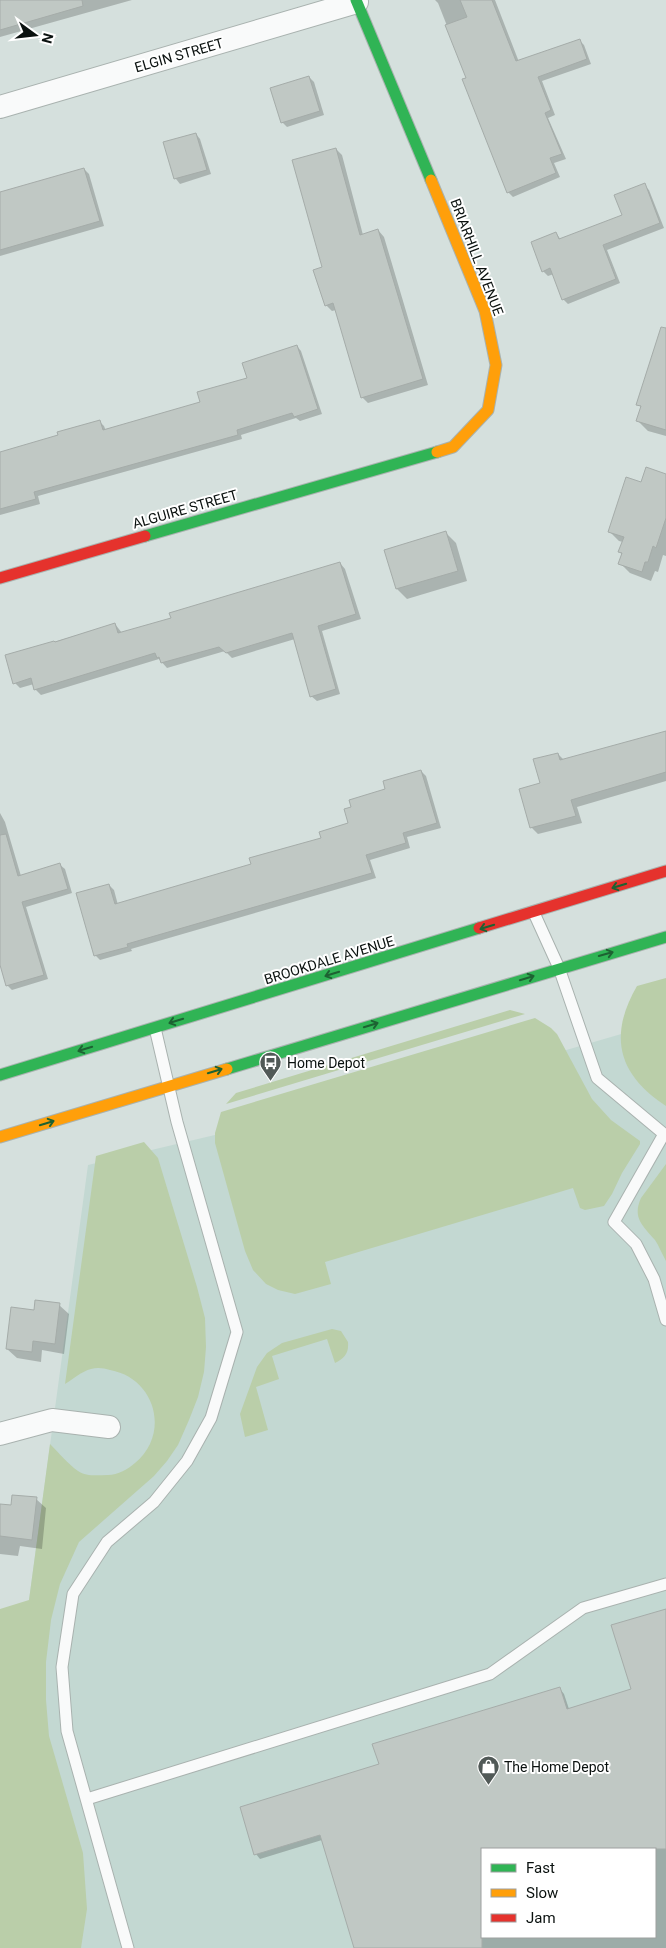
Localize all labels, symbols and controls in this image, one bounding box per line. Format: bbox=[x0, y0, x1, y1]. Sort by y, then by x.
north arrow bbox=[10, 10, 60, 60]
text: N bbox=[39, 32, 57, 45]
street label: ELGIN STREET bbox=[133, 35, 226, 75]
street label: BRIARHILL AVENUE bbox=[447, 196, 507, 318]
street label: ALGUIRE STREET bbox=[131, 486, 240, 532]
one-way arrow bbox=[612, 882, 628, 891]
one-way arrow bbox=[480, 923, 496, 933]
street label: BROOKDALE AVENUE bbox=[262, 933, 396, 987]
one-way arrow bbox=[597, 949, 613, 958]
one-way arrow bbox=[324, 970, 340, 980]
one-way arrow bbox=[518, 972, 534, 982]
one-way arrow bbox=[169, 1017, 185, 1027]
one-way arrow bbox=[363, 1019, 379, 1029]
one-way arrow bbox=[78, 1045, 94, 1055]
bus stop icon: Home Depot bbox=[259, 1051, 283, 1082]
place label: Home Depot bbox=[287, 1055, 366, 1071]
one-way arrow bbox=[207, 1066, 223, 1076]
one-way arrow bbox=[38, 1117, 54, 1127]
shop icon: The Home Depot bbox=[476, 1755, 500, 1786]
place label: The Home Depot bbox=[504, 1759, 610, 1775]
legend bbox=[481, 1848, 656, 1938]
text: Fast bbox=[526, 1859, 555, 1877]
text: Slow bbox=[526, 1884, 558, 1902]
text: Jam bbox=[526, 1909, 556, 1927]

